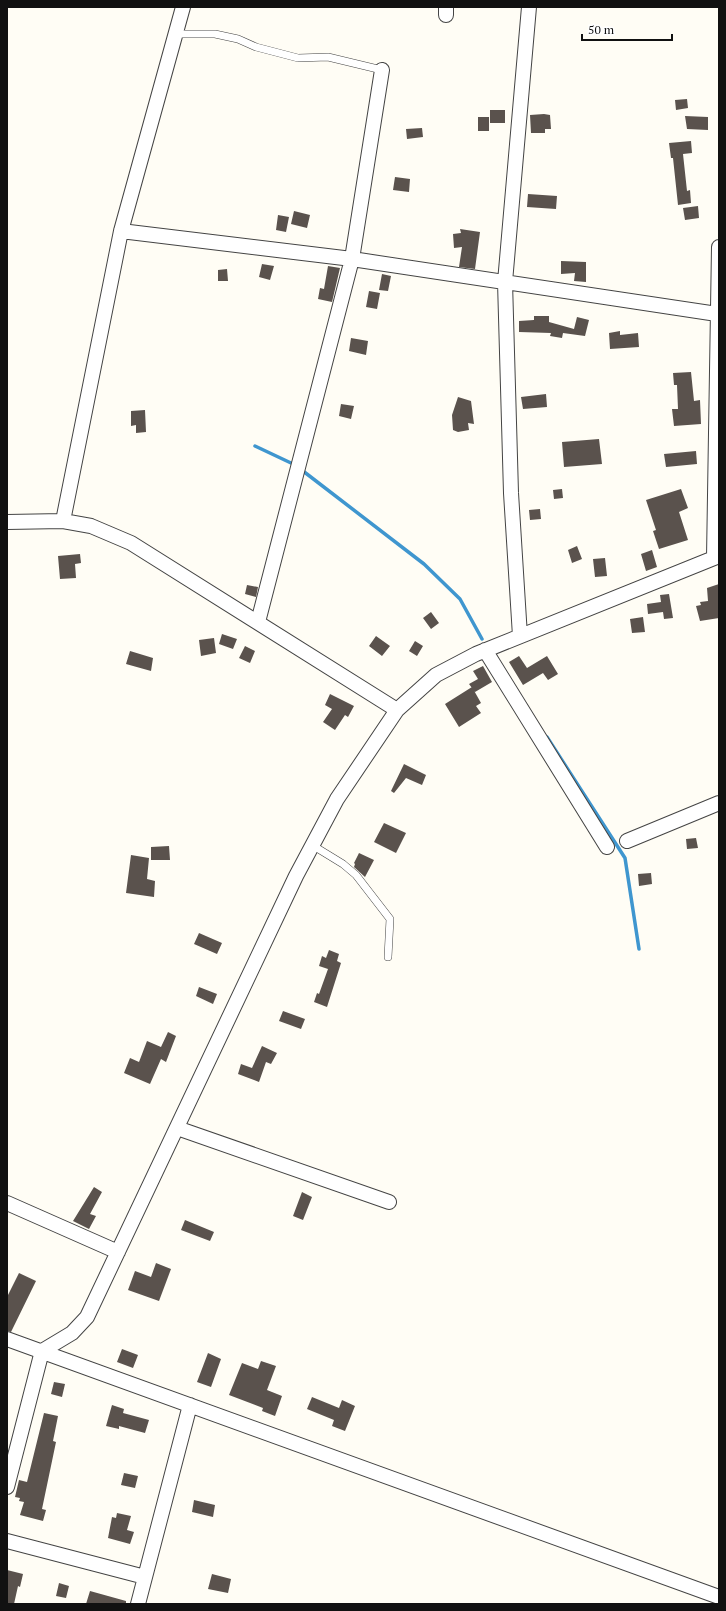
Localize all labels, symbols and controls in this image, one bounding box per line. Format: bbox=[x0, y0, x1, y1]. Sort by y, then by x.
scale bar bbox=[582, 16, 672, 42]
text: 50 m bbox=[588, 22, 615, 37]

